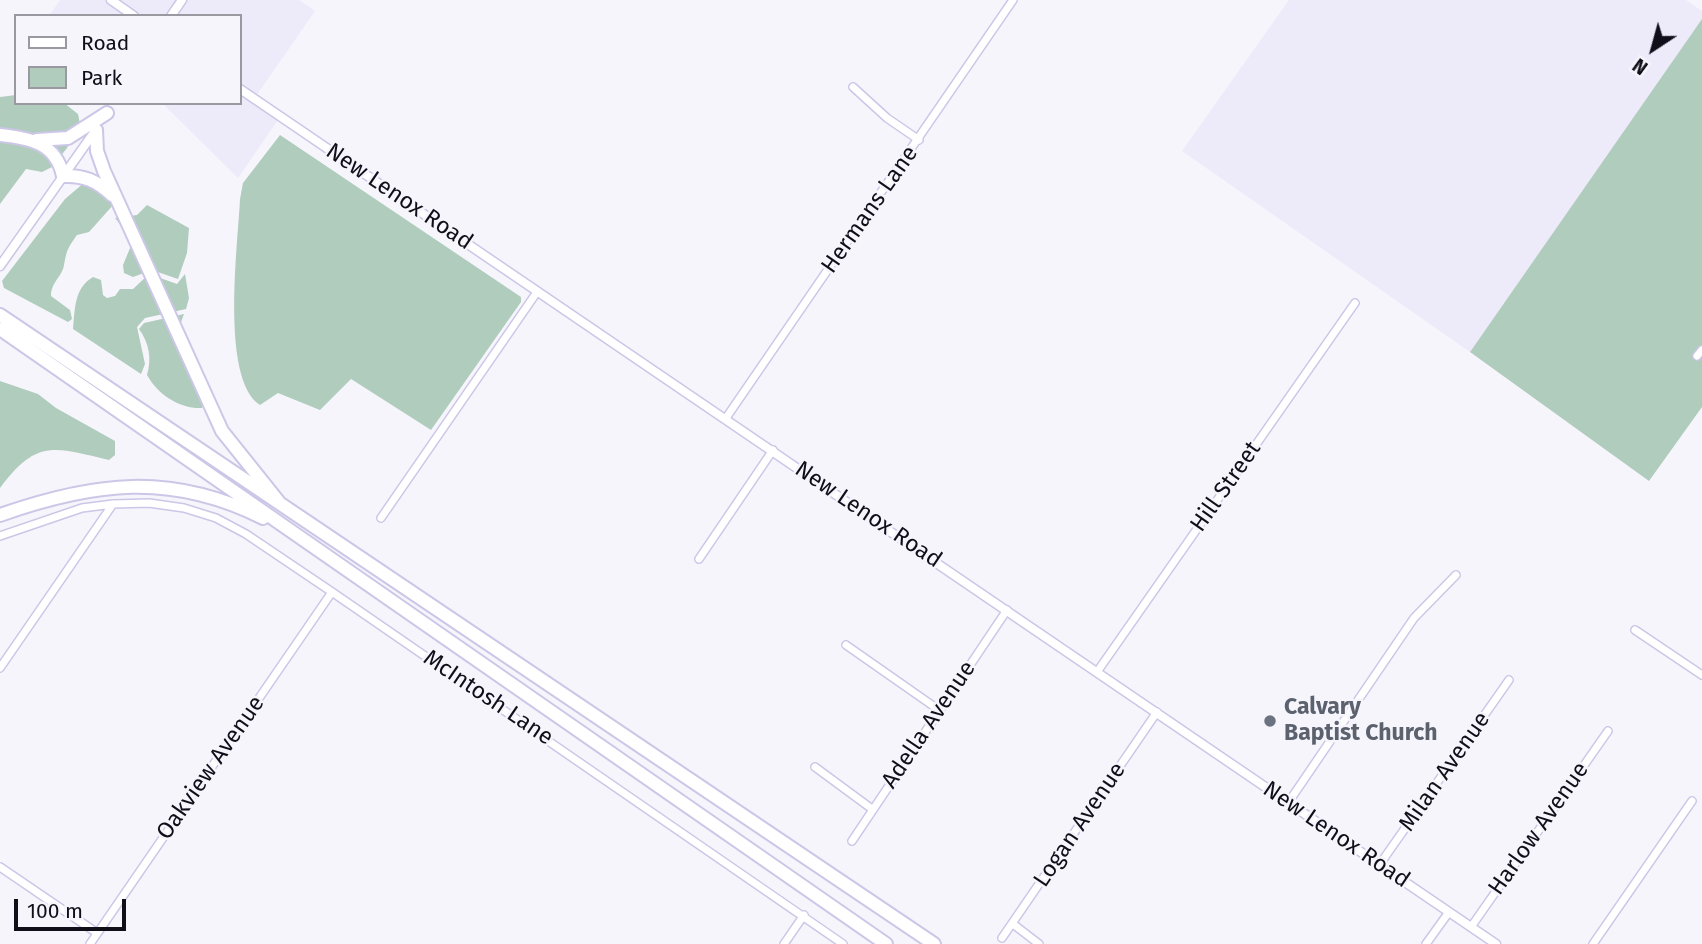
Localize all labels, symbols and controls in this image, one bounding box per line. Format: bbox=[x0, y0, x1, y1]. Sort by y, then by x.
legend bbox=[14, 14, 242, 105]
north arrow bbox=[1618, 14, 1688, 84]
text: Road bbox=[81, 30, 129, 56]
text: N bbox=[1629, 53, 1652, 79]
text: Park bbox=[81, 65, 122, 91]
street label: New Lenox Road bbox=[320, 138, 478, 256]
street label: Hermans Lane bbox=[816, 141, 924, 279]
street label: Hill Street bbox=[1185, 436, 1267, 538]
street label: New Lenox Road bbox=[789, 456, 947, 574]
street label: McIntosh Lane bbox=[418, 644, 558, 752]
street label: Adella Avenue bbox=[876, 656, 982, 794]
street label: Oakview Avenue bbox=[151, 691, 271, 845]
place label: Calvary Baptist Church bbox=[1284, 694, 1438, 748]
street label: Milan Avenue bbox=[1394, 707, 1496, 837]
marker: Calvary Baptist Church bbox=[1262, 713, 1278, 729]
street label: Logan Avenue bbox=[1028, 757, 1132, 893]
street label: Harlow Avenue bbox=[1483, 757, 1595, 901]
street label: New Lenox Road bbox=[1257, 776, 1415, 894]
scale bar bbox=[18, 884, 130, 928]
text: 100 m bbox=[27, 898, 83, 924]

